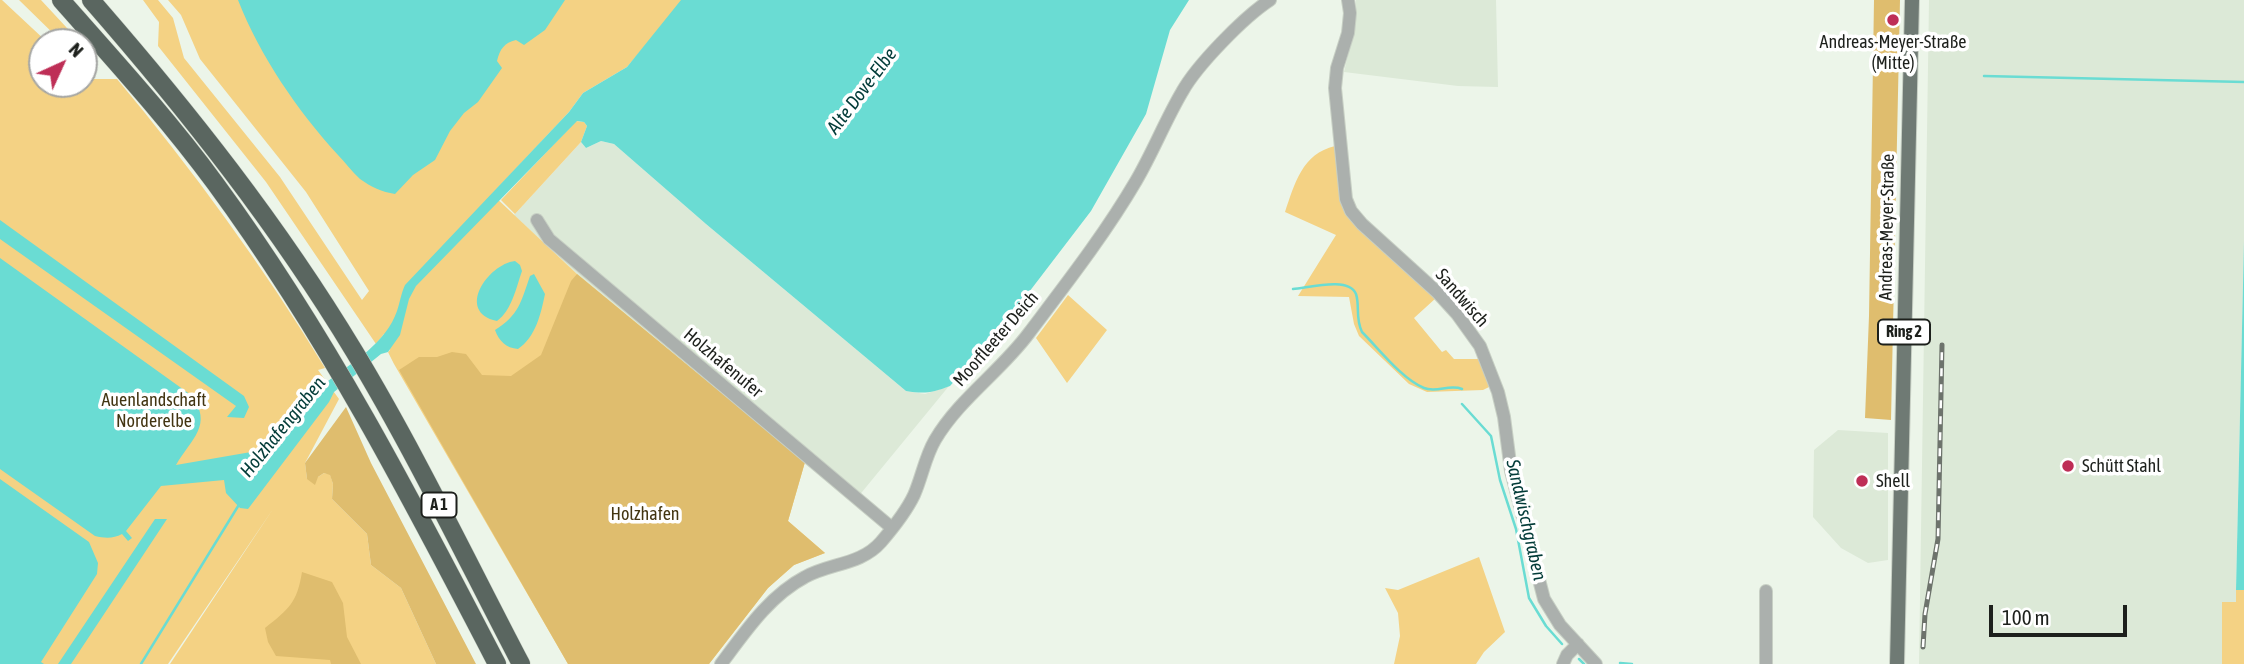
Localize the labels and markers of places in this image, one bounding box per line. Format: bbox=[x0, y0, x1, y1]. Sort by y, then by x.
marker: Andreas-Meyer-Straße (Mitte) bbox=[1885, 12, 1901, 28]
place label: Andreas-Meyer-Straße (Mitte) bbox=[1820, 31, 1966, 74]
place label: Schütt Stahl bbox=[2082, 455, 2161, 477]
marker: Schütt Stahl bbox=[2060, 458, 2076, 474]
place label: Shell bbox=[1876, 470, 1910, 492]
marker: Shell bbox=[1854, 473, 1870, 489]

